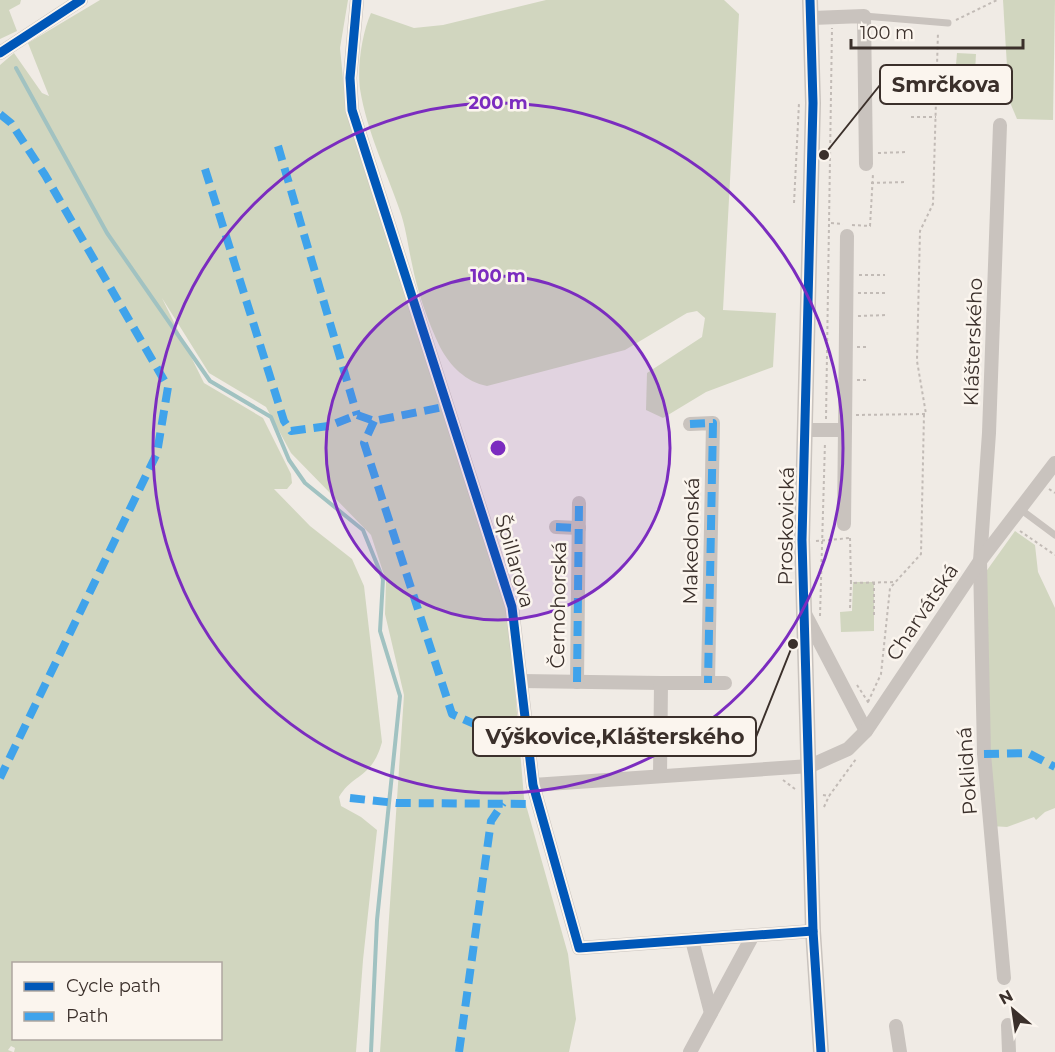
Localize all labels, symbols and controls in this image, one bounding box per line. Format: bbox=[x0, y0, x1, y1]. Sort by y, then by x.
scale bar bbox=[851, 12, 1024, 50]
text: 100 m bbox=[860, 22, 914, 44]
callout: Smrčkova bbox=[880, 65, 1012, 104]
text: Smrčkova bbox=[892, 72, 1000, 97]
text: 200 m bbox=[468, 92, 528, 114]
text: 100 m bbox=[470, 265, 526, 287]
street label: Klášterského bbox=[959, 277, 987, 407]
centre of rings bbox=[488, 438, 508, 458]
street label: Proskovická bbox=[773, 466, 799, 586]
street label: Makedonská bbox=[678, 477, 704, 605]
street label: Špillarova bbox=[490, 512, 540, 610]
street label: Černohorská bbox=[545, 541, 571, 669]
street label: Charvátská bbox=[881, 559, 963, 665]
callout: Výškovice,Klášterského bbox=[473, 717, 756, 756]
text: Výškovice,Klášterského bbox=[485, 724, 745, 749]
street label: Poklidná bbox=[952, 726, 982, 816]
legend bbox=[12, 962, 222, 1040]
text: Cycle path bbox=[66, 975, 161, 997]
north arrow bbox=[983, 980, 1043, 1040]
text: N bbox=[996, 986, 1016, 1009]
text: Path bbox=[66, 1005, 109, 1027]

